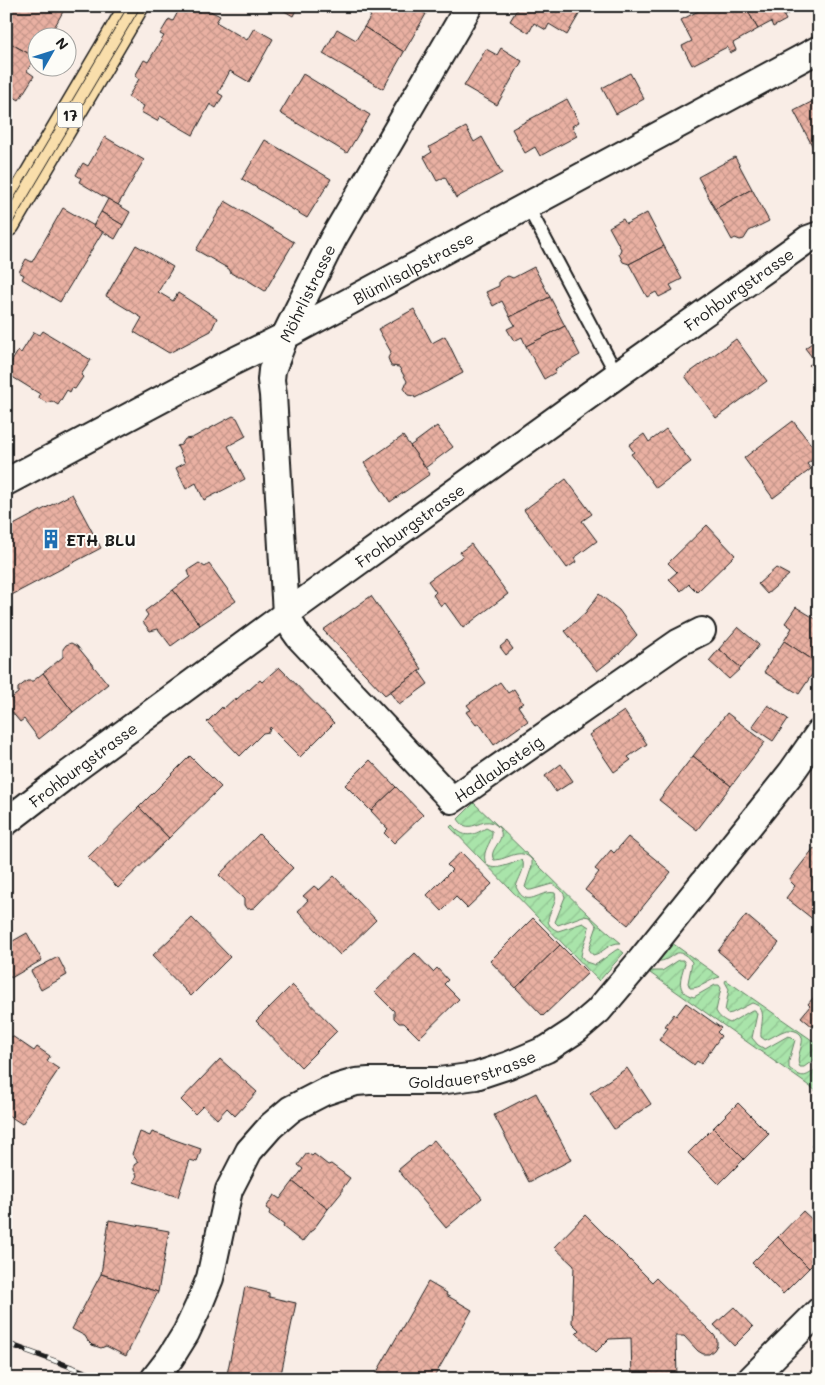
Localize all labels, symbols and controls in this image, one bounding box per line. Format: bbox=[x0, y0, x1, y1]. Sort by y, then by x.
north arrow bbox=[28, 28, 78, 78]
text: N bbox=[52, 33, 73, 54]
road number: 17 bbox=[58, 102, 82, 128]
street label: Blümlisalpstrasse bbox=[349, 226, 477, 308]
street label: Möhrlistrasse bbox=[274, 241, 340, 345]
street label: Frohburgstrasse bbox=[679, 242, 797, 335]
street label: Frohburgstrasse bbox=[350, 478, 468, 572]
building icon: ETH BLU bbox=[40, 528, 62, 550]
place label: ETH BLU bbox=[66, 529, 136, 550]
street label: Frohburgstrasse bbox=[24, 717, 141, 811]
street label: Hadlaubsteig bbox=[450, 730, 546, 806]
street label: Goldauerstrasse bbox=[408, 1044, 539, 1092]

